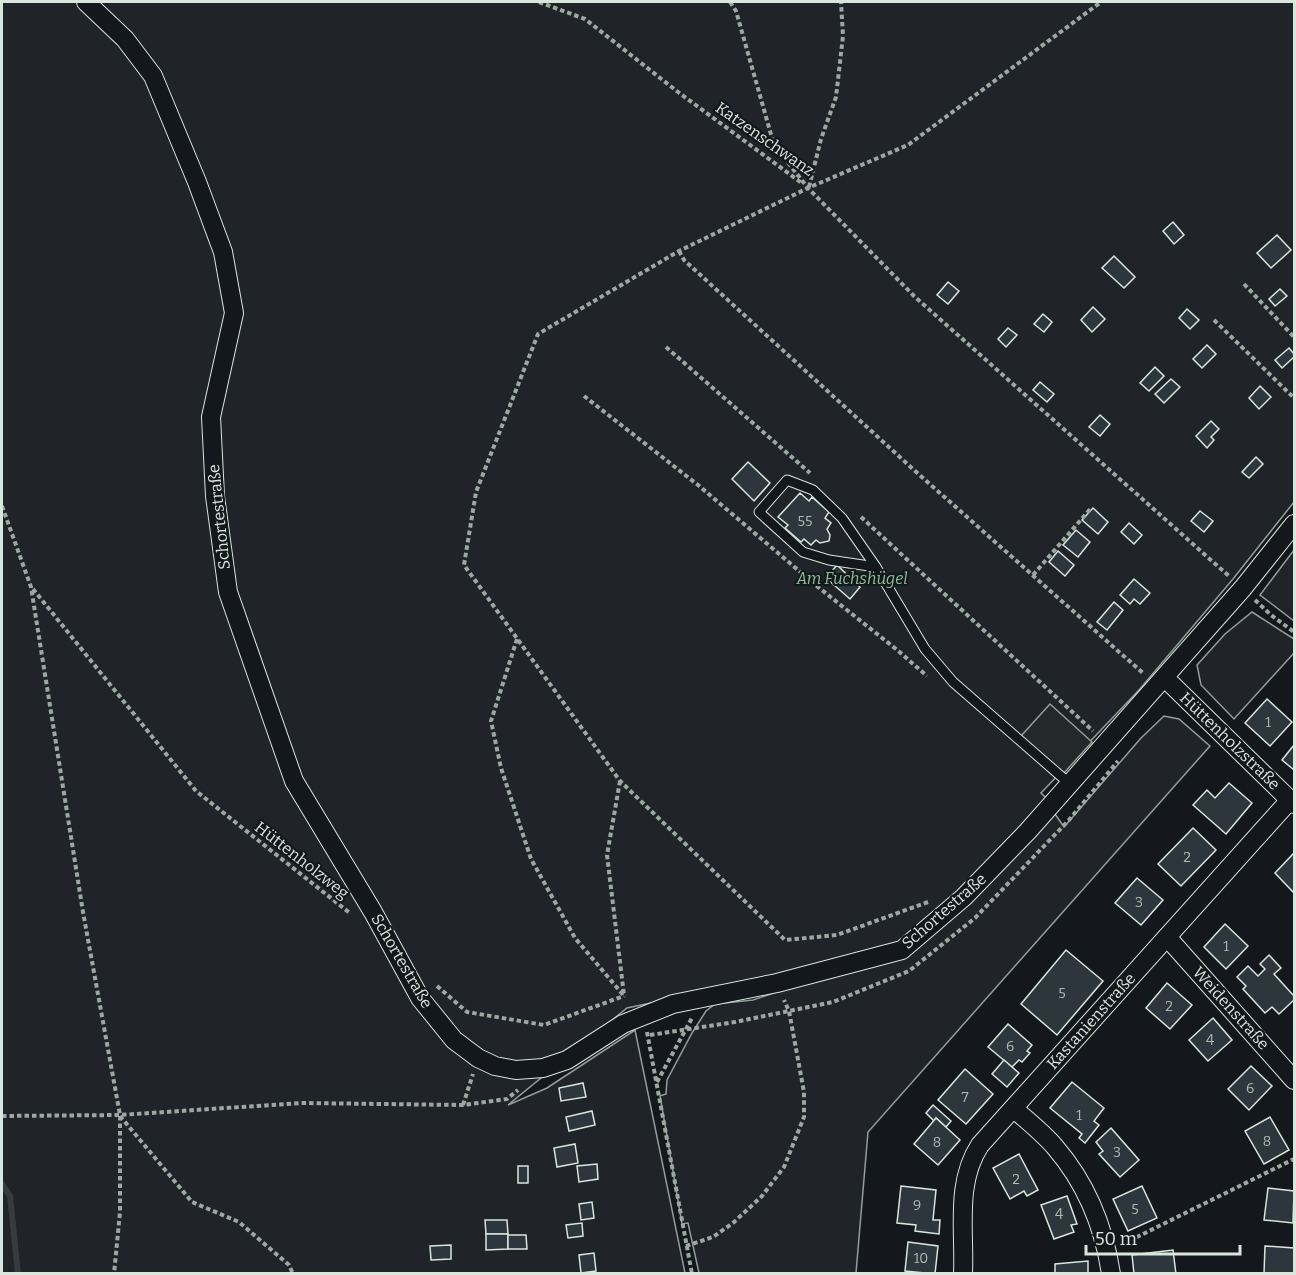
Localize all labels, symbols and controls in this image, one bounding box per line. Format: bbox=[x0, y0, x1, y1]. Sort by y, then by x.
street label: Katzenschwanz bbox=[712, 98, 818, 180]
street label: Schortestraße bbox=[204, 463, 234, 571]
house number: 55 bbox=[798, 513, 812, 530]
park label: Am Fuchshügel bbox=[795, 569, 908, 588]
street label: Hüttenholzstraße bbox=[1176, 688, 1284, 794]
house number: 1 bbox=[1265, 714, 1271, 731]
street label: Hüttenholzweg bbox=[251, 817, 353, 903]
house number: 2 bbox=[1183, 849, 1191, 866]
street label: Schortestraße bbox=[898, 869, 990, 953]
house number: 3 bbox=[1135, 894, 1143, 911]
street label: Schortestraße bbox=[367, 911, 437, 1011]
house number: 1 bbox=[1223, 938, 1229, 955]
street label: Weidenstraße bbox=[1189, 963, 1273, 1053]
street label: Kastanienstraße bbox=[1043, 969, 1139, 1073]
house number: 5 bbox=[1058, 985, 1066, 1002]
house number: 2 bbox=[1165, 998, 1173, 1015]
house number: 4 bbox=[1206, 1032, 1214, 1049]
house number: 6 bbox=[1006, 1038, 1014, 1055]
house number: 6 bbox=[1246, 1080, 1254, 1097]
house number: 7 bbox=[961, 1089, 969, 1106]
house number: 1 bbox=[1076, 1107, 1082, 1124]
house number: 8 bbox=[1263, 1133, 1271, 1150]
house number: 8 bbox=[933, 1134, 941, 1151]
house number: 3 bbox=[1113, 1144, 1121, 1161]
house number: 2 bbox=[1012, 1171, 1020, 1188]
house number: 9 bbox=[913, 1197, 921, 1214]
house number: 5 bbox=[1131, 1201, 1139, 1218]
house number: 4 bbox=[1055, 1206, 1063, 1223]
scale bar bbox=[1086, 1218, 1240, 1256]
text: 50 m bbox=[1095, 1228, 1137, 1250]
house number: 10 bbox=[914, 1250, 928, 1267]

